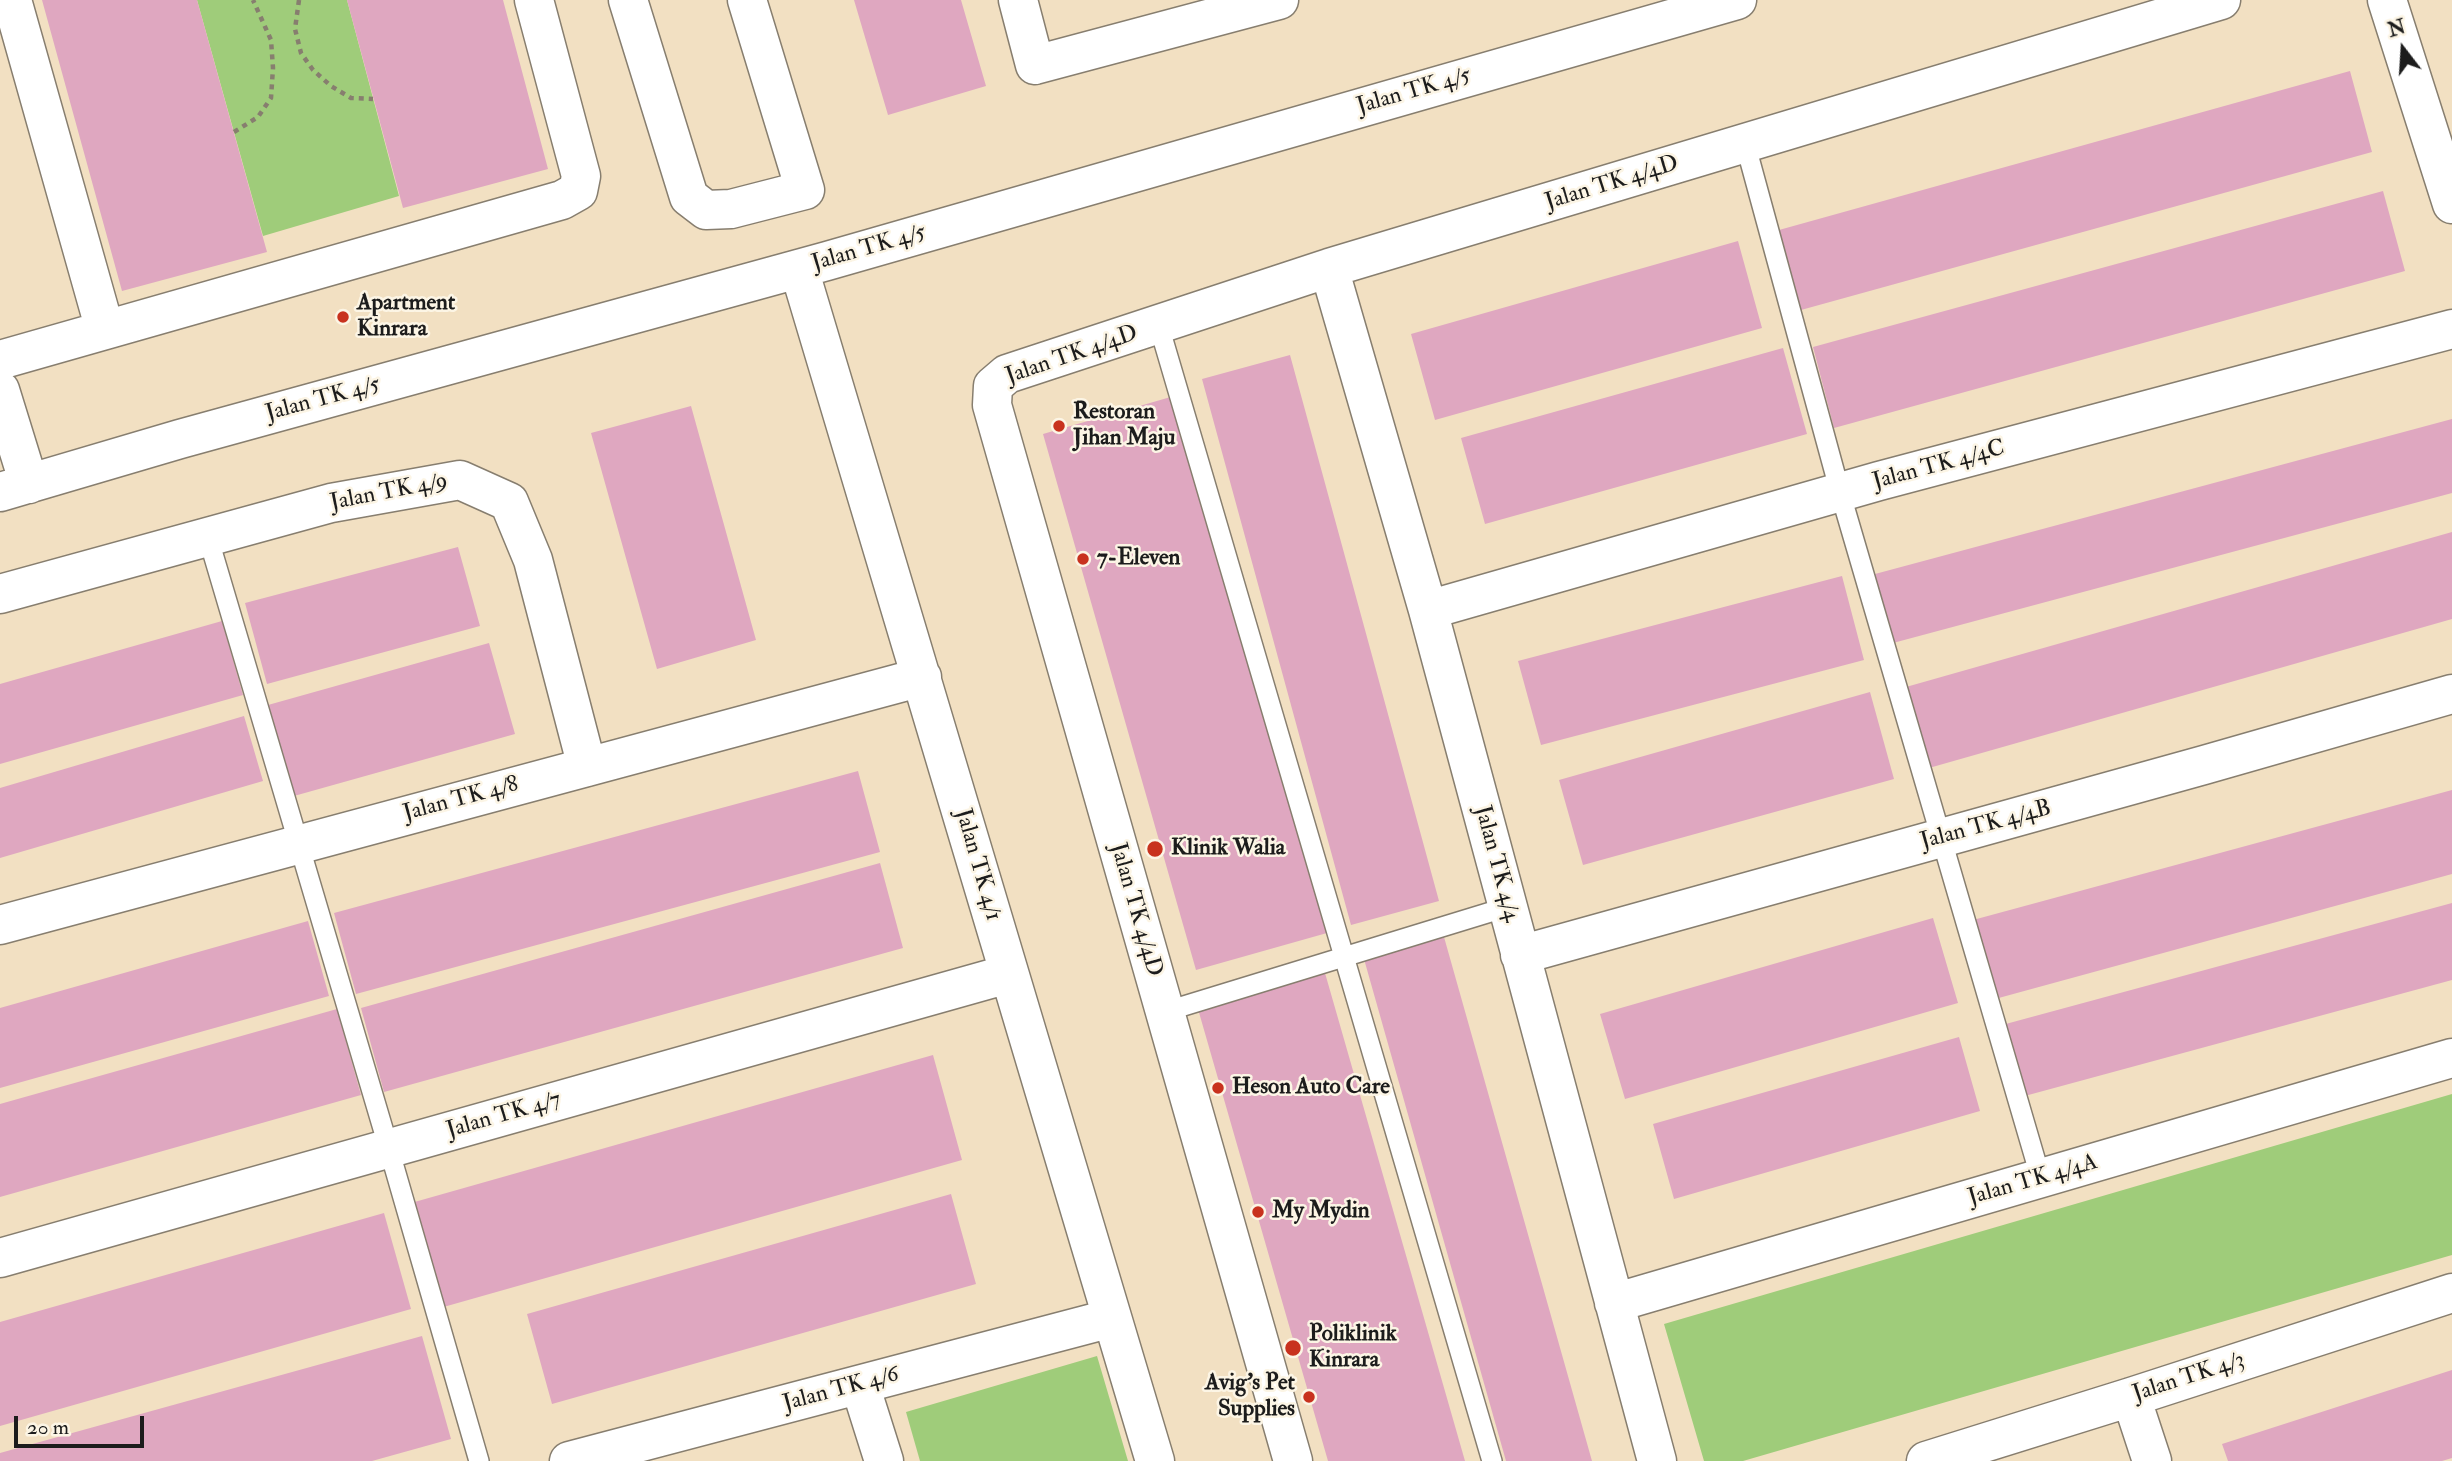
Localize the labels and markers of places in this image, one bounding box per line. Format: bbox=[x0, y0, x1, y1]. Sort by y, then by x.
place label: Apartment Kinrara bbox=[357, 290, 455, 344]
marker: Apartment Kinrara bbox=[335, 309, 351, 325]
place label: Restoran Jihan Maju bbox=[1073, 399, 1175, 453]
marker: Restoran Jihan Maju bbox=[1051, 418, 1067, 434]
place label: 7-Eleven bbox=[1097, 545, 1180, 573]
marker: 7-Eleven bbox=[1075, 551, 1091, 567]
place label: Klinik Walia bbox=[1171, 835, 1285, 863]
marker: Klinik Walia bbox=[1145, 839, 1165, 859]
place label: Heson Auto Care bbox=[1232, 1074, 1390, 1102]
marker: Heson Auto Care bbox=[1210, 1080, 1226, 1096]
place label: My Mydin bbox=[1272, 1198, 1370, 1226]
marker: My Mydin bbox=[1250, 1204, 1266, 1220]
place label: Poliklinik Kinrara bbox=[1309, 1321, 1397, 1375]
marker: Poliklinik Kinrara bbox=[1283, 1338, 1303, 1358]
place label: Avig's Pet Supplies bbox=[1205, 1370, 1295, 1424]
marker: Avig's Pet Supplies bbox=[1301, 1389, 1317, 1405]

